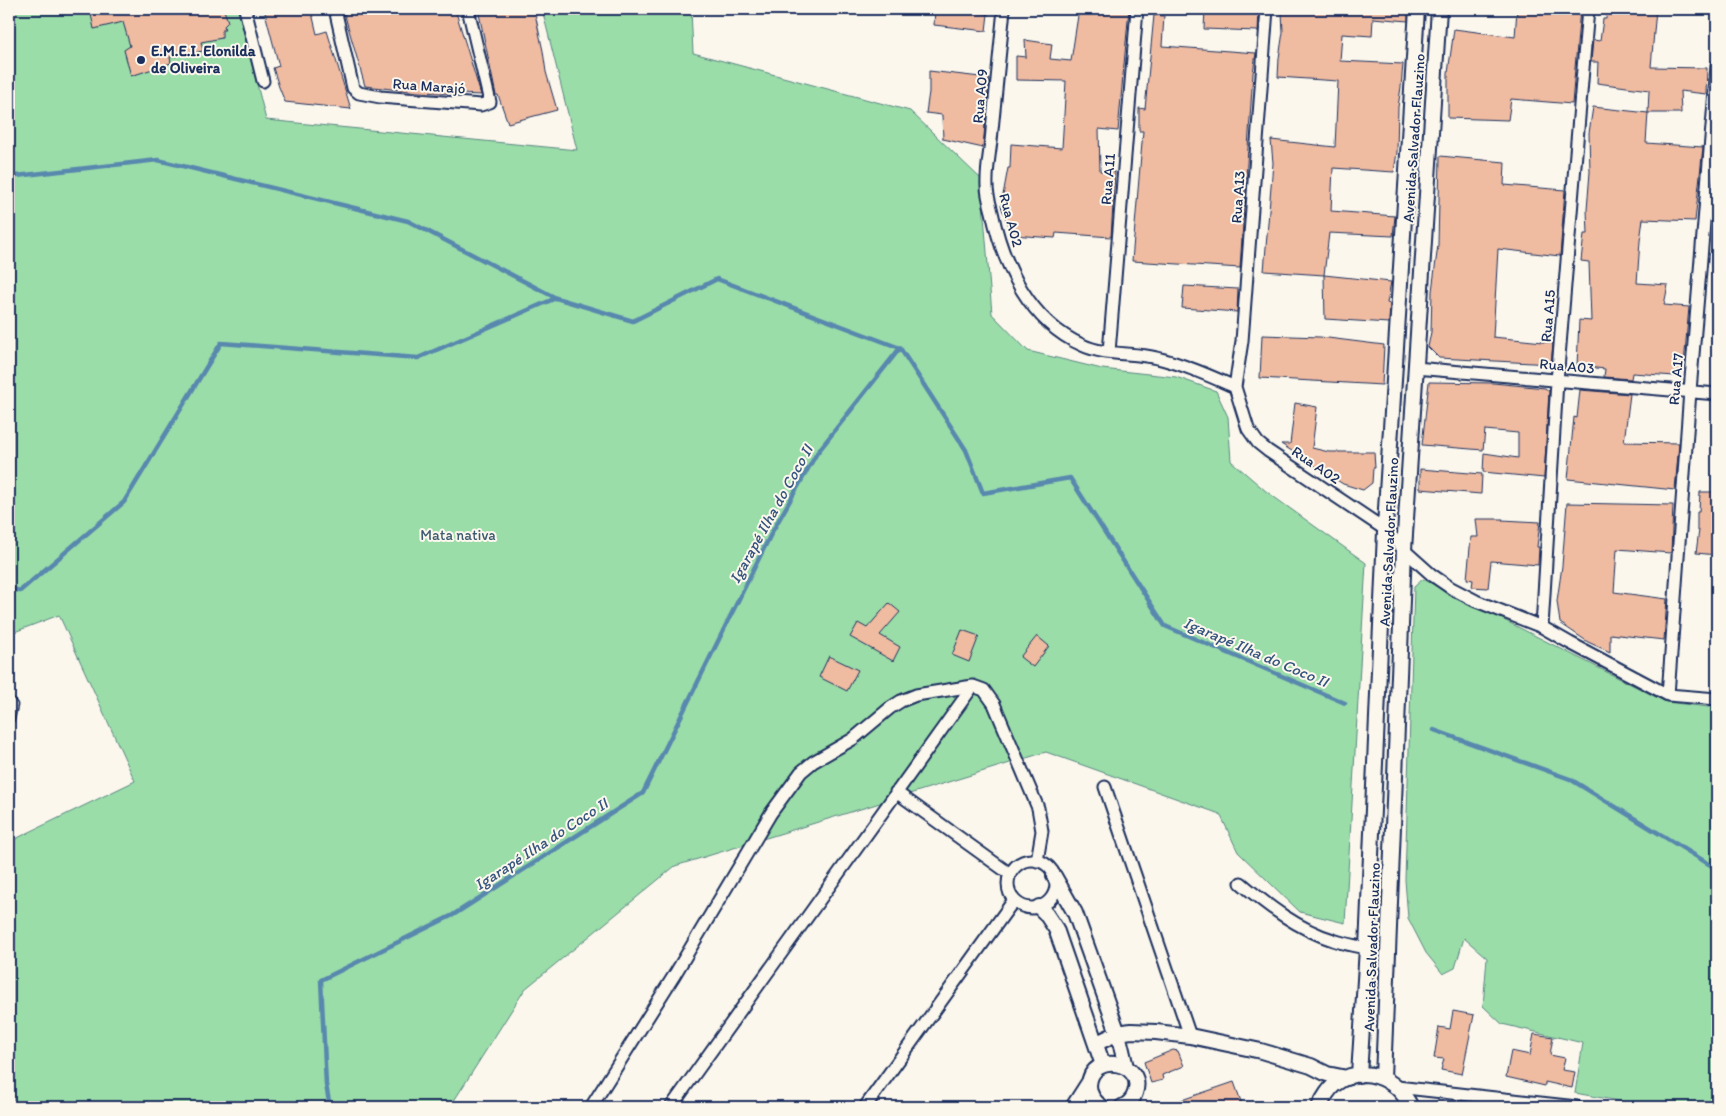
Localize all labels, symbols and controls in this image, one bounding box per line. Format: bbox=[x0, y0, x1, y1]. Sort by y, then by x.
place label: E.M.E.I. Elonilda de Oliveira bbox=[151, 42, 256, 77]
street label: Avenida Salvador Flauzino bbox=[1399, 53, 1429, 223]
marker: E.M.E.I. Elonilda de Oliveira bbox=[135, 54, 147, 66]
street label: Rua A09 bbox=[969, 68, 991, 124]
street label: Rua Marajó bbox=[392, 74, 466, 98]
street label: Rua A11 bbox=[1097, 152, 1119, 206]
street label: Rua A13 bbox=[1227, 170, 1249, 224]
street label: Rua A02 bbox=[995, 191, 1027, 249]
street label: Rua A15 bbox=[1537, 289, 1559, 343]
street label: Rua A17 bbox=[1665, 352, 1687, 406]
street label: Rua A03 bbox=[1539, 355, 1595, 377]
water label: Igarapé Ilha do Coco II bbox=[725, 440, 818, 586]
street label: Rua A02 bbox=[1288, 442, 1344, 488]
street label: Avenida Salvador Flauzino bbox=[1376, 457, 1402, 627]
park label: Mata nativa bbox=[420, 526, 496, 544]
water label: Igarapé Ilha do Coco II bbox=[1181, 613, 1333, 692]
water label: Igarapé Ilha do Coco II bbox=[471, 793, 613, 894]
street label: Avenida Salvador Flauzino bbox=[1360, 862, 1384, 1032]

